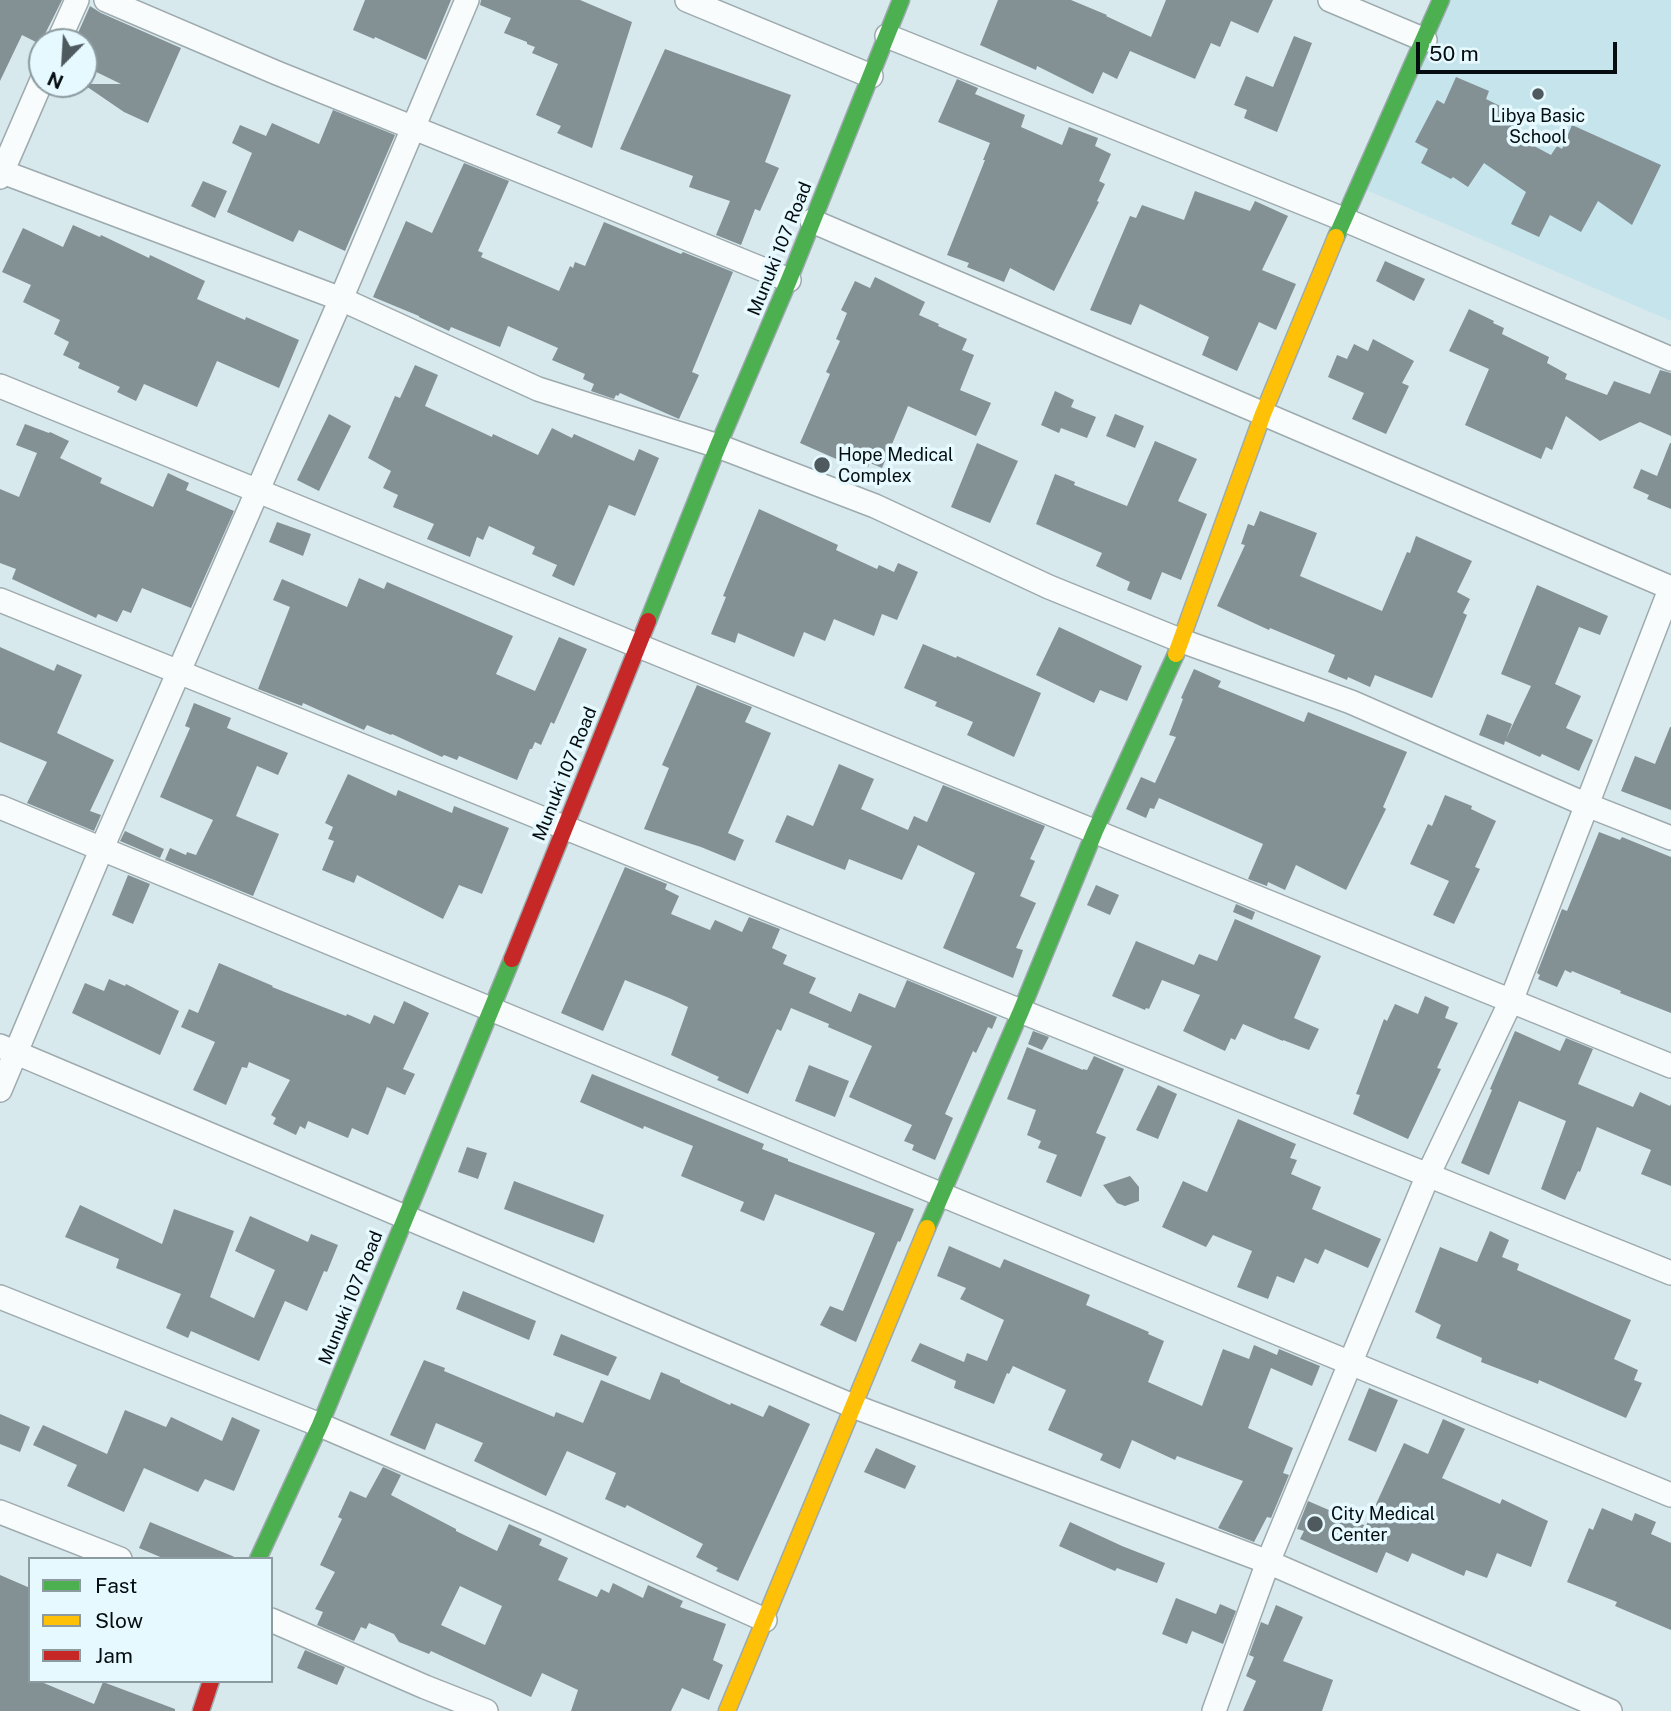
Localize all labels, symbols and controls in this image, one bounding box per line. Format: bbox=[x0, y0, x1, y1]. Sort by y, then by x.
north arrow bbox=[28, 28, 98, 98]
scale bar bbox=[1419, 28, 1620, 72]
text: 50 m bbox=[1429, 41, 1479, 66]
text: N bbox=[44, 67, 67, 93]
marker: Libya Basic School bbox=[1530, 86, 1546, 102]
place label: Libya Basic School bbox=[1491, 105, 1585, 148]
street label: Munuki 107 Road bbox=[743, 179, 817, 319]
place label: Hope Medical Complex bbox=[838, 444, 954, 486]
marker: Hope Medical Complex bbox=[812, 455, 832, 475]
street label: Munuki 107 Road bbox=[528, 704, 602, 844]
street label: Munuki 107 Road bbox=[314, 1228, 388, 1368]
place label: City Medical Center bbox=[1331, 1503, 1435, 1546]
marker: City Medical Center bbox=[1305, 1514, 1325, 1534]
legend bbox=[28, 1557, 273, 1683]
text: Fast bbox=[95, 1573, 137, 1598]
text: Slow bbox=[95, 1608, 143, 1633]
text: Jam bbox=[95, 1643, 133, 1668]

